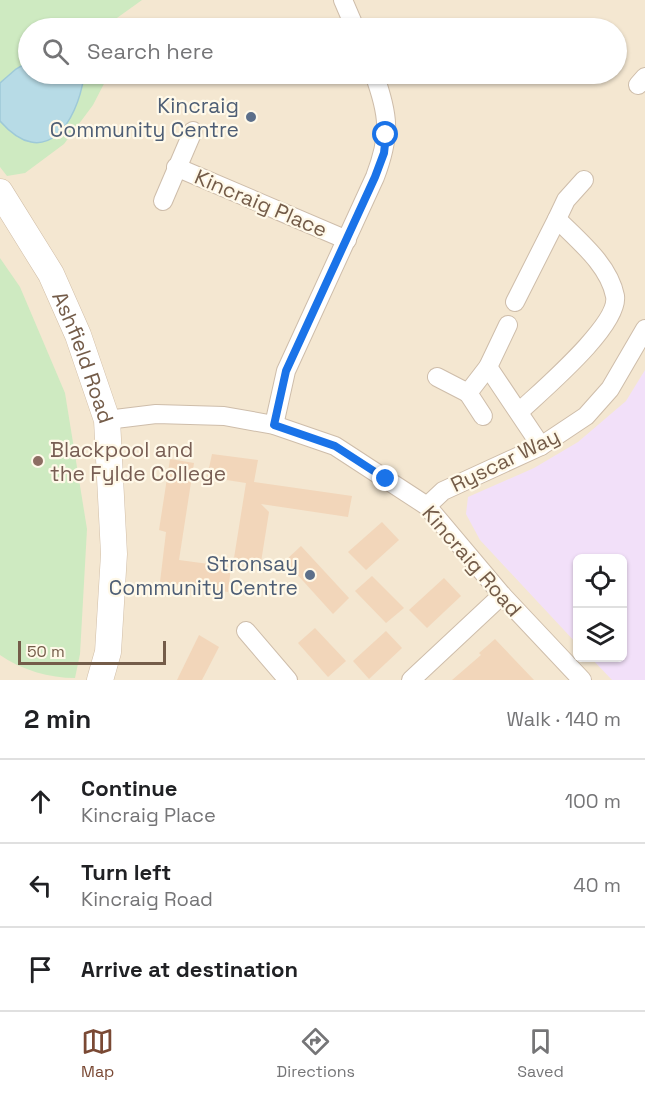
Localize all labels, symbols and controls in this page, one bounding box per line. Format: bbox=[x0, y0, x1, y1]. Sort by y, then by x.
search box bbox=[18, 18, 627, 84]
icon: search bbox=[39, 35, 72, 68]
text: Search here bbox=[87, 37, 214, 65]
place label: Kincraig Community Centre bbox=[50, 92, 239, 143]
marker: Kincraig Community Centre bbox=[244, 110, 258, 124]
route start bbox=[372, 121, 398, 147]
street label: Kincraig Place bbox=[191, 163, 331, 243]
street label: Ashfield Road bbox=[47, 287, 121, 427]
street label: Ryscar Way bbox=[446, 422, 564, 498]
place label: Blackpool and the Fylde College bbox=[50, 436, 226, 487]
marker: Blackpool and the Fylde College bbox=[31, 454, 45, 468]
route end bbox=[372, 465, 398, 491]
street label: Kincraig Road bbox=[416, 500, 528, 622]
place label: Stronsay Community Centre bbox=[109, 550, 298, 601]
map controls bbox=[573, 554, 627, 662]
button: locate bbox=[573, 554, 627, 608]
marker: Stronsay Community Centre bbox=[303, 568, 317, 582]
button: layers bbox=[573, 608, 627, 662]
scale bar bbox=[18, 638, 166, 666]
text: 50 m bbox=[27, 641, 65, 662]
text: 2 min bbox=[24, 702, 91, 736]
text: Walk · 140 m bbox=[507, 706, 621, 732]
text: Continue bbox=[81, 774, 177, 802]
icon: ahead bbox=[24, 785, 57, 818]
text: 100 m bbox=[565, 788, 621, 814]
text: Kincraig Place bbox=[81, 802, 216, 828]
text: Turn left bbox=[81, 858, 171, 886]
icon: left bbox=[24, 869, 57, 902]
text: 40 m bbox=[573, 872, 621, 898]
text: Kincraig Road bbox=[81, 886, 213, 912]
icon: arrive bbox=[24, 953, 57, 986]
text: Arrive at destination bbox=[81, 955, 298, 983]
tab: Map bbox=[81, 1025, 114, 1082]
tab: Directions bbox=[277, 1025, 355, 1082]
tab: Saved bbox=[517, 1025, 564, 1082]

